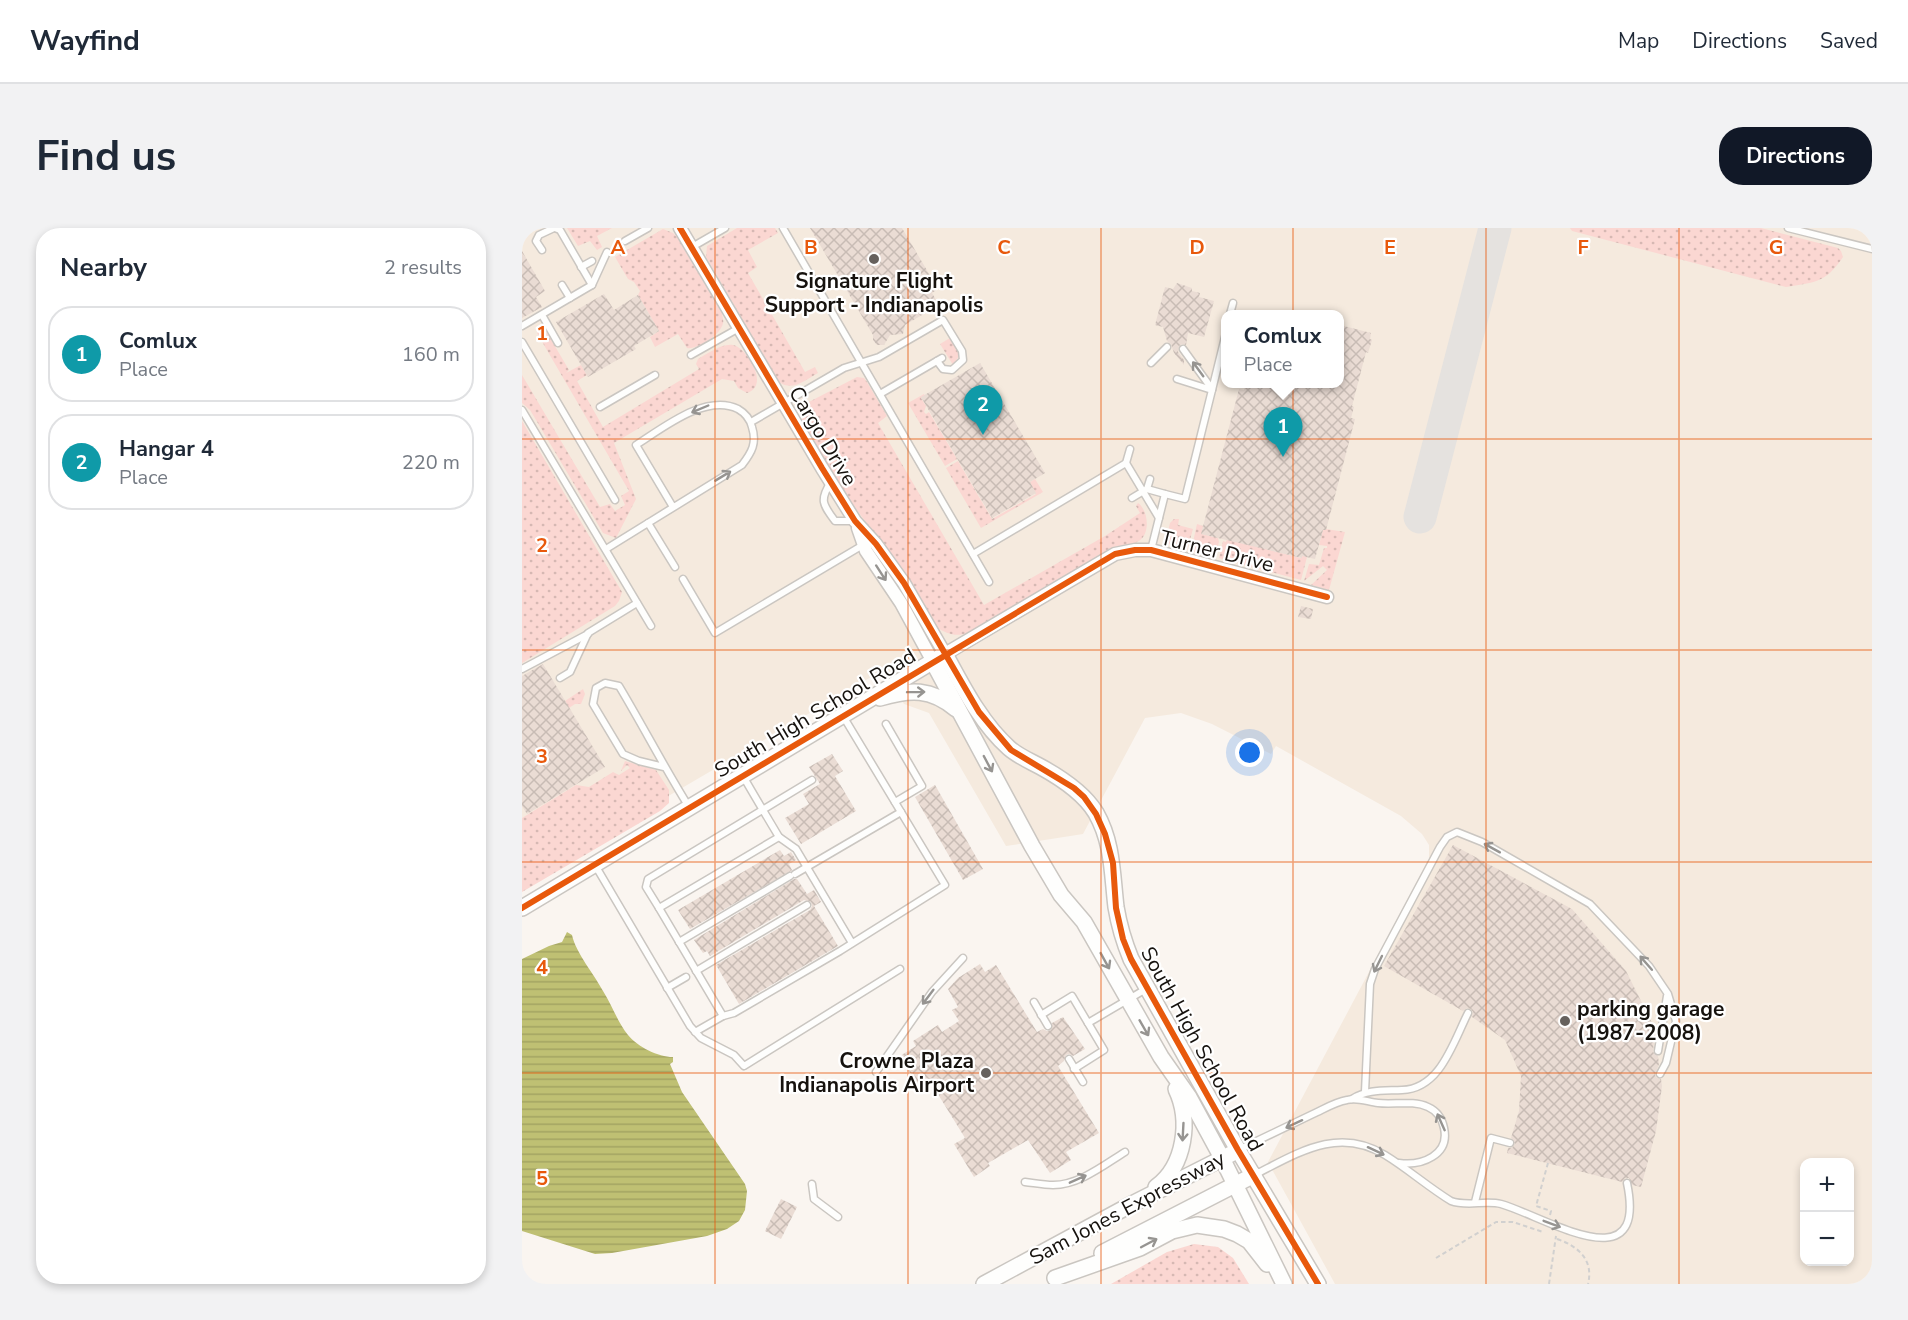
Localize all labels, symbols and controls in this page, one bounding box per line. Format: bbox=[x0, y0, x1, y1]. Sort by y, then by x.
text: Wayfind bbox=[30, 22, 140, 60]
text: Map bbox=[1618, 27, 1659, 55]
text: Directions bbox=[1692, 27, 1787, 55]
text: Saved bbox=[1820, 27, 1878, 55]
button: Directions bbox=[1719, 127, 1872, 185]
text: Find us bbox=[36, 128, 176, 185]
text: A bbox=[611, 234, 626, 261]
text: B bbox=[804, 234, 818, 261]
text: C bbox=[997, 234, 1011, 261]
text: D bbox=[1189, 234, 1205, 261]
text: E bbox=[1384, 234, 1396, 261]
text: F bbox=[1577, 234, 1589, 261]
text: G bbox=[1769, 234, 1783, 261]
text: Nearby bbox=[60, 250, 147, 285]
marker: Signature Flight Support - Indianapolis bbox=[867, 252, 881, 266]
text: 2 results bbox=[384, 254, 462, 281]
place label: Signature Flight Support - Indianapolis bbox=[765, 267, 983, 319]
popup bbox=[1221, 310, 1344, 388]
text: 1 bbox=[536, 320, 548, 347]
text: Comlux bbox=[1244, 321, 1321, 351]
text: Comlux bbox=[119, 326, 197, 356]
text: 1 bbox=[76, 341, 88, 368]
text: 160 m bbox=[402, 341, 460, 368]
text: Place bbox=[1244, 351, 1292, 378]
text: Place bbox=[119, 356, 168, 383]
one-way arrow bbox=[1192, 362, 1204, 378]
street label: Cargo Drive bbox=[782, 381, 864, 491]
pin: 2 bbox=[964, 386, 1002, 435]
one-way arrow bbox=[691, 404, 709, 415]
pin: 1 bbox=[1264, 408, 1302, 457]
text: Hangar 4 bbox=[119, 434, 214, 464]
text: 2 bbox=[76, 449, 88, 476]
text: 220 m bbox=[402, 449, 460, 476]
text: Place bbox=[119, 464, 168, 491]
one-way arrow bbox=[714, 470, 731, 482]
street label: Turner Drive bbox=[1157, 523, 1277, 579]
text: 2 bbox=[536, 532, 548, 559]
one-way arrow bbox=[875, 564, 887, 581]
street label: South High School Road bbox=[709, 642, 921, 784]
one-way arrow bbox=[905, 687, 925, 698]
your location bbox=[1235, 738, 1264, 767]
text: 3 bbox=[536, 743, 548, 770]
one-way arrow bbox=[982, 755, 994, 772]
one-way arrow bbox=[1484, 842, 1501, 854]
street label: South High School Road bbox=[1134, 942, 1270, 1156]
one-way arrow bbox=[1099, 952, 1111, 969]
text: 4 bbox=[536, 954, 548, 981]
one-way arrow bbox=[1372, 955, 1383, 973]
one-way arrow bbox=[1639, 956, 1653, 971]
one-way arrow bbox=[922, 989, 934, 1005]
place label: parking garage (1987-2008) bbox=[1577, 995, 1724, 1047]
marker: parking garage (1987-2008) bbox=[1558, 1014, 1572, 1028]
one-way arrow bbox=[1138, 1019, 1150, 1036]
place label: Crowne Plaza Indianapolis Airport bbox=[779, 1047, 975, 1099]
marker: Crowne Plaza Indianapolis Airport bbox=[979, 1066, 993, 1080]
one-way arrow bbox=[1435, 1113, 1446, 1131]
one-way arrow bbox=[1285, 1118, 1303, 1130]
one-way arrow bbox=[1177, 1121, 1188, 1141]
street label: Sam Jones Expressway bbox=[1024, 1144, 1230, 1271]
one-way arrow bbox=[1367, 1146, 1385, 1157]
map controls bbox=[1800, 1158, 1854, 1266]
button: + bbox=[1800, 1158, 1854, 1212]
text: 5 bbox=[536, 1165, 548, 1192]
one-way arrow bbox=[1069, 1172, 1087, 1184]
button: − bbox=[1800, 1212, 1854, 1266]
one-way arrow bbox=[1542, 1219, 1560, 1230]
one-way arrow bbox=[1140, 1237, 1157, 1249]

